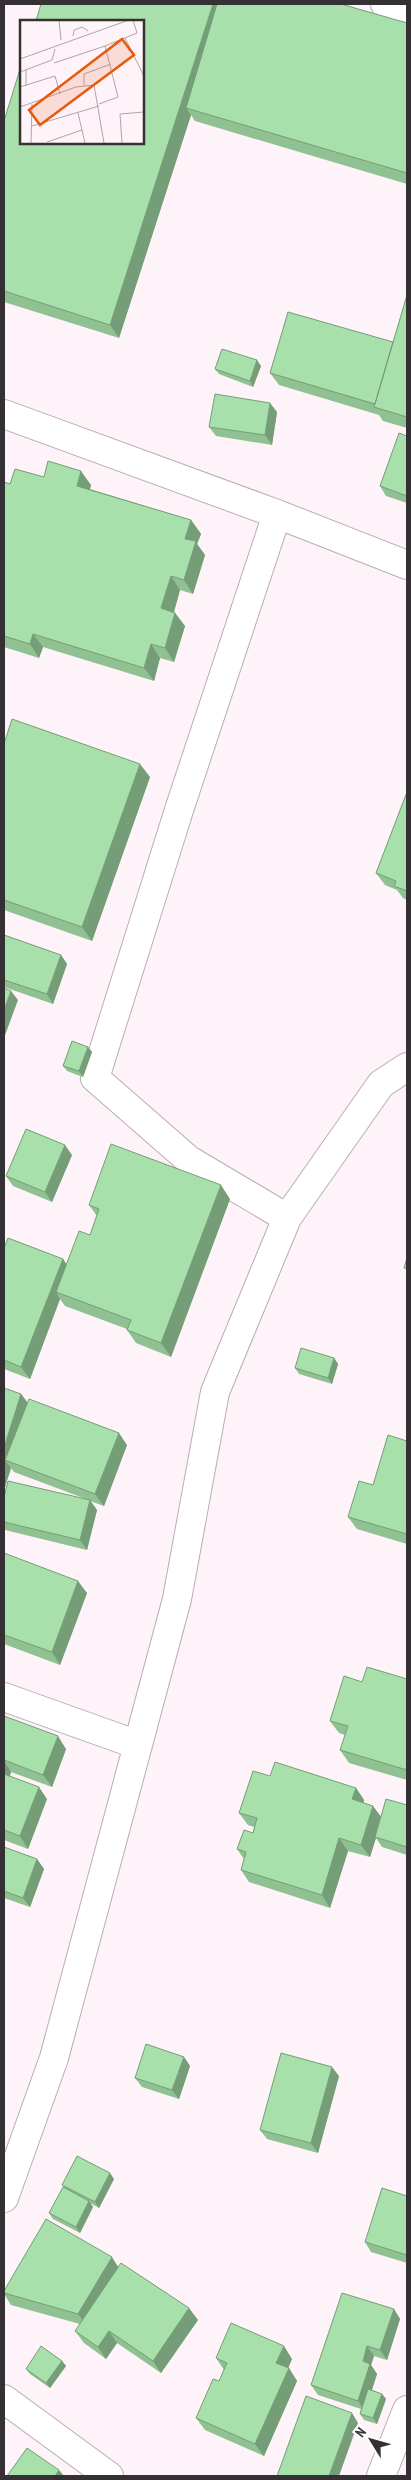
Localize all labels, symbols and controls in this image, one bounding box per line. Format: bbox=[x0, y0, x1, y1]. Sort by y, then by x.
inset map bbox=[20, 20, 144, 144]
north arrow bbox=[346, 2415, 396, 2465]
text: N bbox=[351, 2424, 370, 2441]

